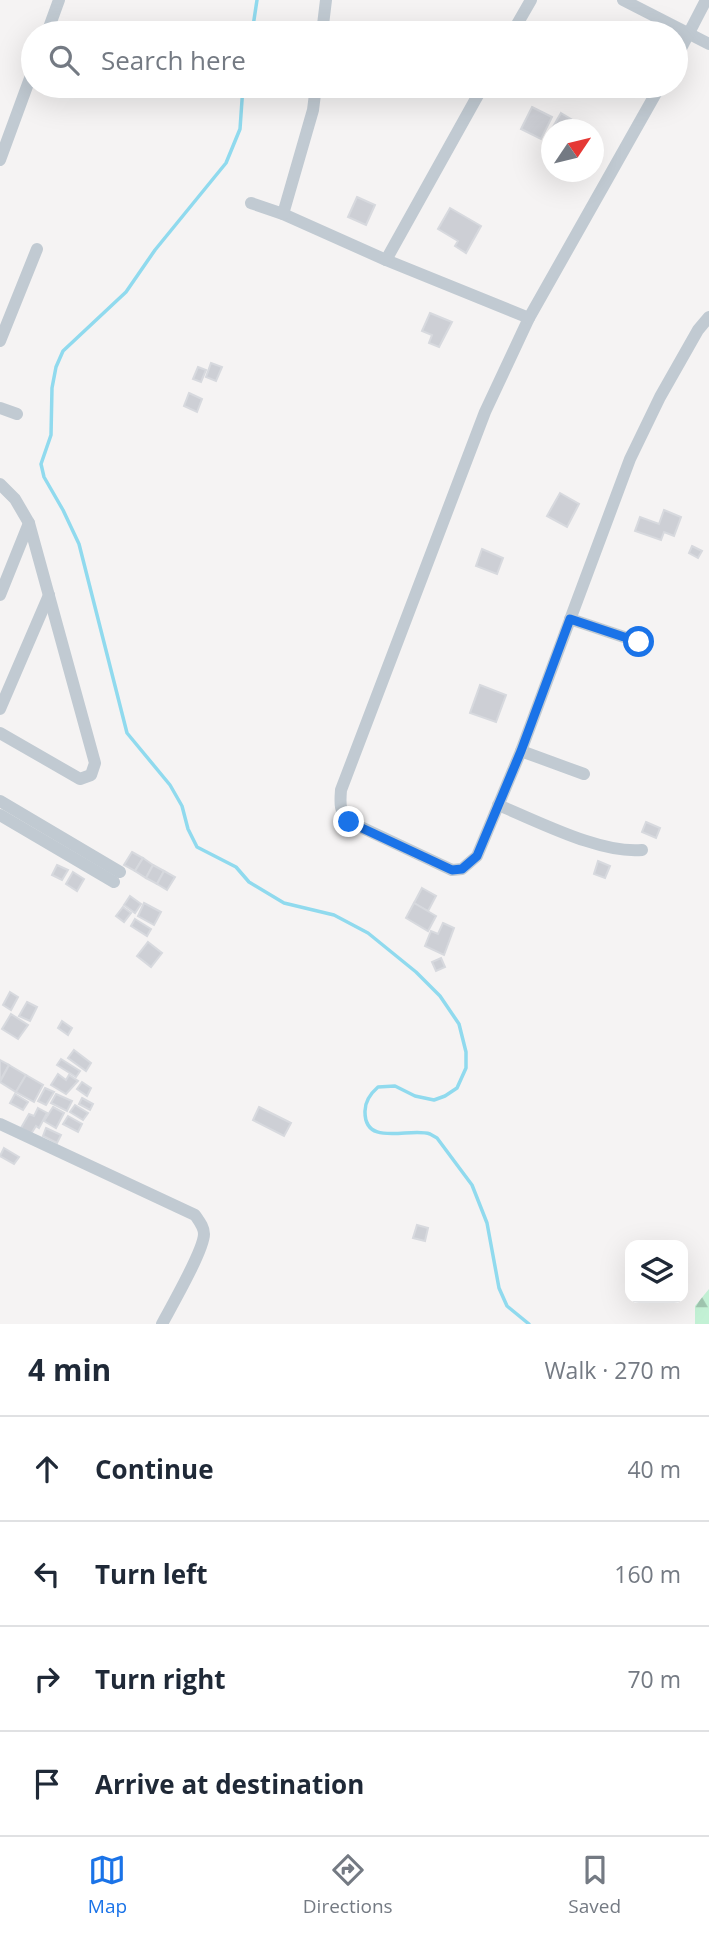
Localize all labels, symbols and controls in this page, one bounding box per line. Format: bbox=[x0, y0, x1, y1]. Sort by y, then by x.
search box bbox=[21, 21, 688, 98]
icon: search bbox=[45, 41, 83, 79]
text: Search here bbox=[101, 42, 246, 78]
north arrow bbox=[541, 119, 604, 182]
route start bbox=[623, 626, 654, 657]
route end bbox=[333, 806, 364, 837]
map controls bbox=[625, 1240, 688, 1303]
button: layers bbox=[625, 1240, 688, 1303]
text: 4 min bbox=[28, 1349, 111, 1390]
text: Walk · 270 m bbox=[544, 1354, 681, 1386]
icon: ahead bbox=[28, 1450, 66, 1488]
text: Continue bbox=[95, 1451, 214, 1487]
text: 40 m bbox=[627, 1453, 681, 1485]
icon: left bbox=[28, 1555, 66, 1593]
text: Turn left bbox=[95, 1556, 207, 1592]
text: 160 m bbox=[614, 1558, 681, 1590]
icon: right bbox=[28, 1660, 66, 1698]
text: Turn right bbox=[95, 1661, 226, 1697]
text: 70 m bbox=[627, 1663, 681, 1695]
icon: arrive bbox=[28, 1765, 66, 1803]
text: Arrive at destination bbox=[95, 1766, 364, 1802]
tab: Map bbox=[88, 1851, 127, 1919]
tab: Directions bbox=[303, 1851, 393, 1919]
tab: Saved bbox=[568, 1851, 621, 1919]

